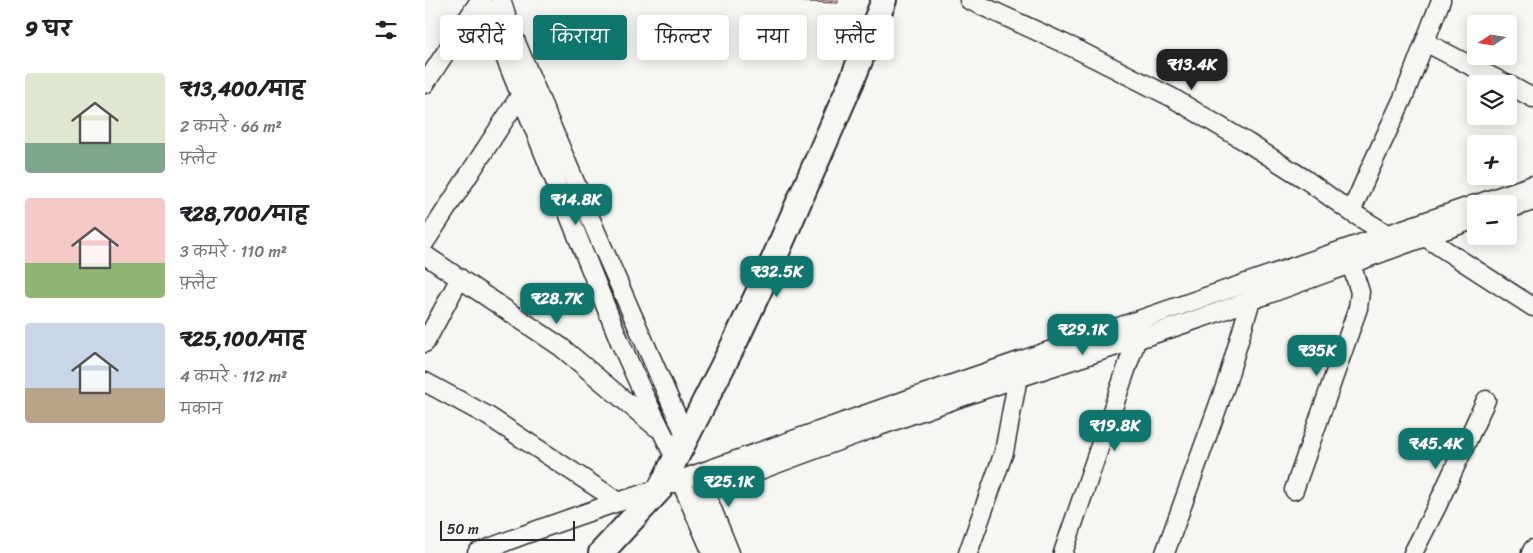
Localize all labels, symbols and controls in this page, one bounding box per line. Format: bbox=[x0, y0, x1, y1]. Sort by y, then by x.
text: 9 घर bbox=[25, 10, 71, 48]
chip: खरीदें bbox=[440, 15, 523, 60]
chip: किराया bbox=[533, 15, 627, 60]
chip: फ़िल्टर bbox=[637, 15, 729, 60]
chip: नया bbox=[739, 15, 807, 60]
chip: फ़्लैट bbox=[817, 15, 894, 60]
north arrow bbox=[1467, 15, 1517, 65]
map controls bbox=[1467, 15, 1517, 245]
icon: filters bbox=[372, 16, 400, 44]
pin: ₹13.4K bbox=[1151, 48, 1233, 91]
text: ₹13.4K bbox=[1167, 50, 1217, 79]
text: ₹13,400/माह bbox=[180, 70, 305, 108]
button: layers bbox=[1467, 75, 1517, 125]
icon: home bbox=[65, 93, 125, 153]
text: 2 कमरे · 66 m² bbox=[180, 112, 282, 141]
button: + bbox=[1467, 135, 1517, 185]
text: फ़्लैट bbox=[180, 144, 216, 173]
pin: ₹14.8K bbox=[535, 184, 617, 226]
text: ₹14.8K bbox=[551, 185, 601, 214]
text: ₹28,700/माह bbox=[180, 195, 308, 233]
button: − bbox=[1467, 195, 1517, 245]
icon: home bbox=[65, 218, 125, 278]
text: 3 कमरे · 110 m² bbox=[180, 237, 287, 266]
pin: ₹32.5K bbox=[736, 256, 818, 298]
text: ₹32.5K bbox=[751, 257, 803, 286]
text: फ़्लैट bbox=[180, 269, 216, 298]
pin: ₹28.7K bbox=[516, 282, 598, 325]
text: ₹28.7K bbox=[531, 284, 583, 313]
pin: ₹29.1K bbox=[1042, 314, 1124, 356]
text: ₹29.1K bbox=[1058, 315, 1108, 344]
text: ₹25,100/माह bbox=[180, 320, 305, 358]
pin: ₹35K bbox=[1287, 334, 1347, 377]
text: ₹35K bbox=[1298, 336, 1336, 365]
icon: home bbox=[65, 343, 125, 403]
text: 4 कमरे · 112 m² bbox=[180, 362, 287, 391]
text: मकान bbox=[180, 394, 222, 423]
pin: ₹19.8K bbox=[1074, 410, 1156, 452]
text: ₹19.8K bbox=[1090, 411, 1140, 440]
pin: ₹45.4K bbox=[1395, 428, 1477, 470]
text: ₹45.4K bbox=[1409, 429, 1463, 458]
pin: ₹25.1K bbox=[688, 466, 770, 508]
text: ₹25.1K bbox=[704, 467, 754, 496]
text: 50 m bbox=[447, 517, 479, 542]
scale bar bbox=[440, 518, 575, 541]

